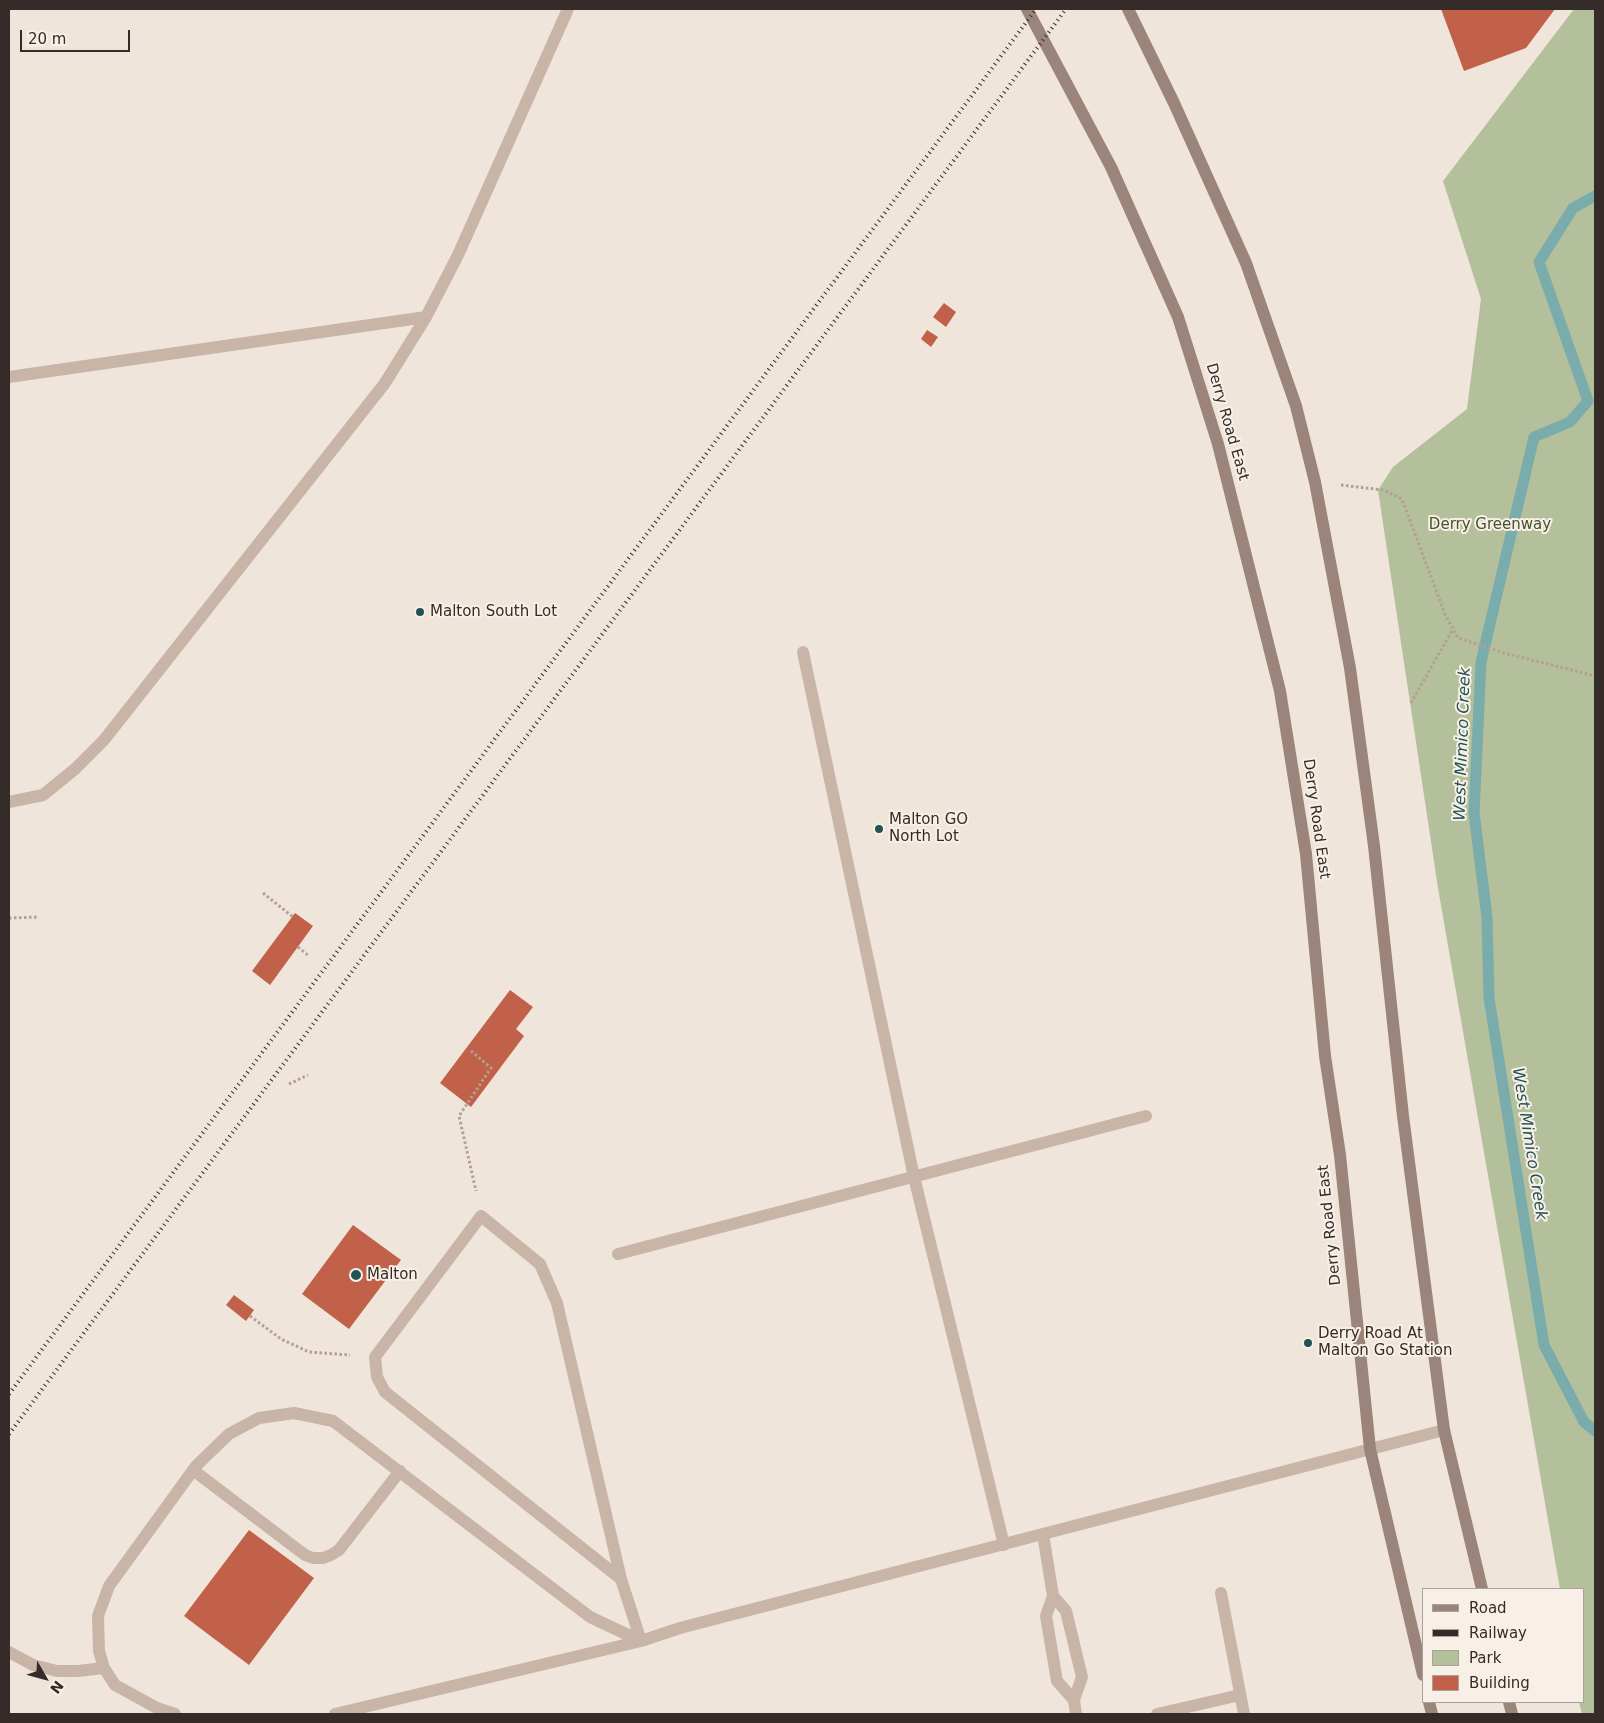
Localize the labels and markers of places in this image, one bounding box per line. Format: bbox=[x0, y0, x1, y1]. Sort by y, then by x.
place label: Malton South Lot bbox=[430, 603, 557, 621]
marker: Malton South Lot bbox=[414, 606, 426, 618]
place label: Malton GO North Lot bbox=[889, 811, 968, 846]
marker: Malton GO North Lot bbox=[873, 823, 885, 835]
place label: Malton bbox=[367, 1266, 418, 1284]
marker: Malton bbox=[349, 1268, 363, 1282]
place label: Derry Road At Malton Go Station bbox=[1318, 1325, 1453, 1360]
marker: Derry Road At Malton Go Station bbox=[1302, 1337, 1314, 1349]

